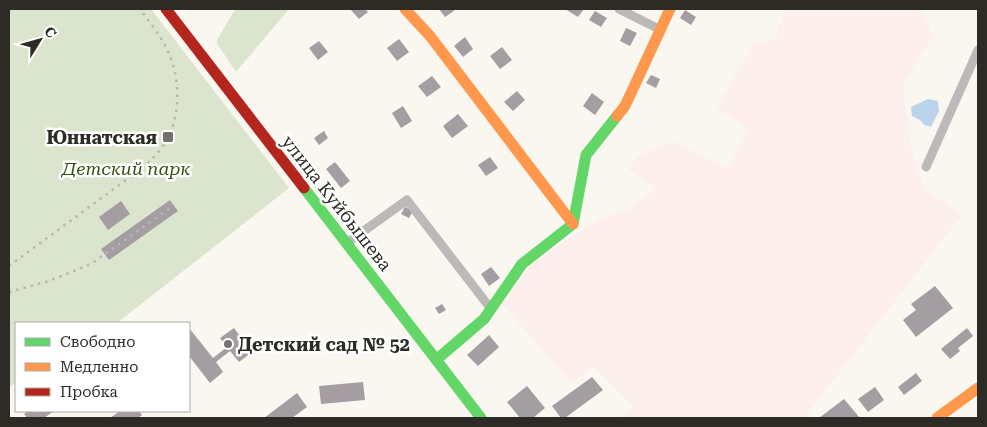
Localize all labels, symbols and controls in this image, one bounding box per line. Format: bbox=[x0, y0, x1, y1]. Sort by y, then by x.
north arrow bbox=[15, 15, 65, 65]
text: С bbox=[41, 23, 60, 41]
place label: Юннатская bbox=[46, 127, 157, 148]
marker: Юннатская bbox=[161, 130, 175, 144]
street label: улица Куйбышева bbox=[278, 131, 397, 275]
park label: Детский парк bbox=[61, 158, 190, 179]
legend bbox=[15, 322, 190, 412]
text: Свободно bbox=[60, 333, 135, 351]
place label: Детский сад № 52 bbox=[238, 334, 410, 355]
marker: Детский сад № 52 bbox=[222, 338, 234, 350]
text: Медленно bbox=[60, 358, 139, 376]
text: Пробка bbox=[60, 383, 118, 401]

